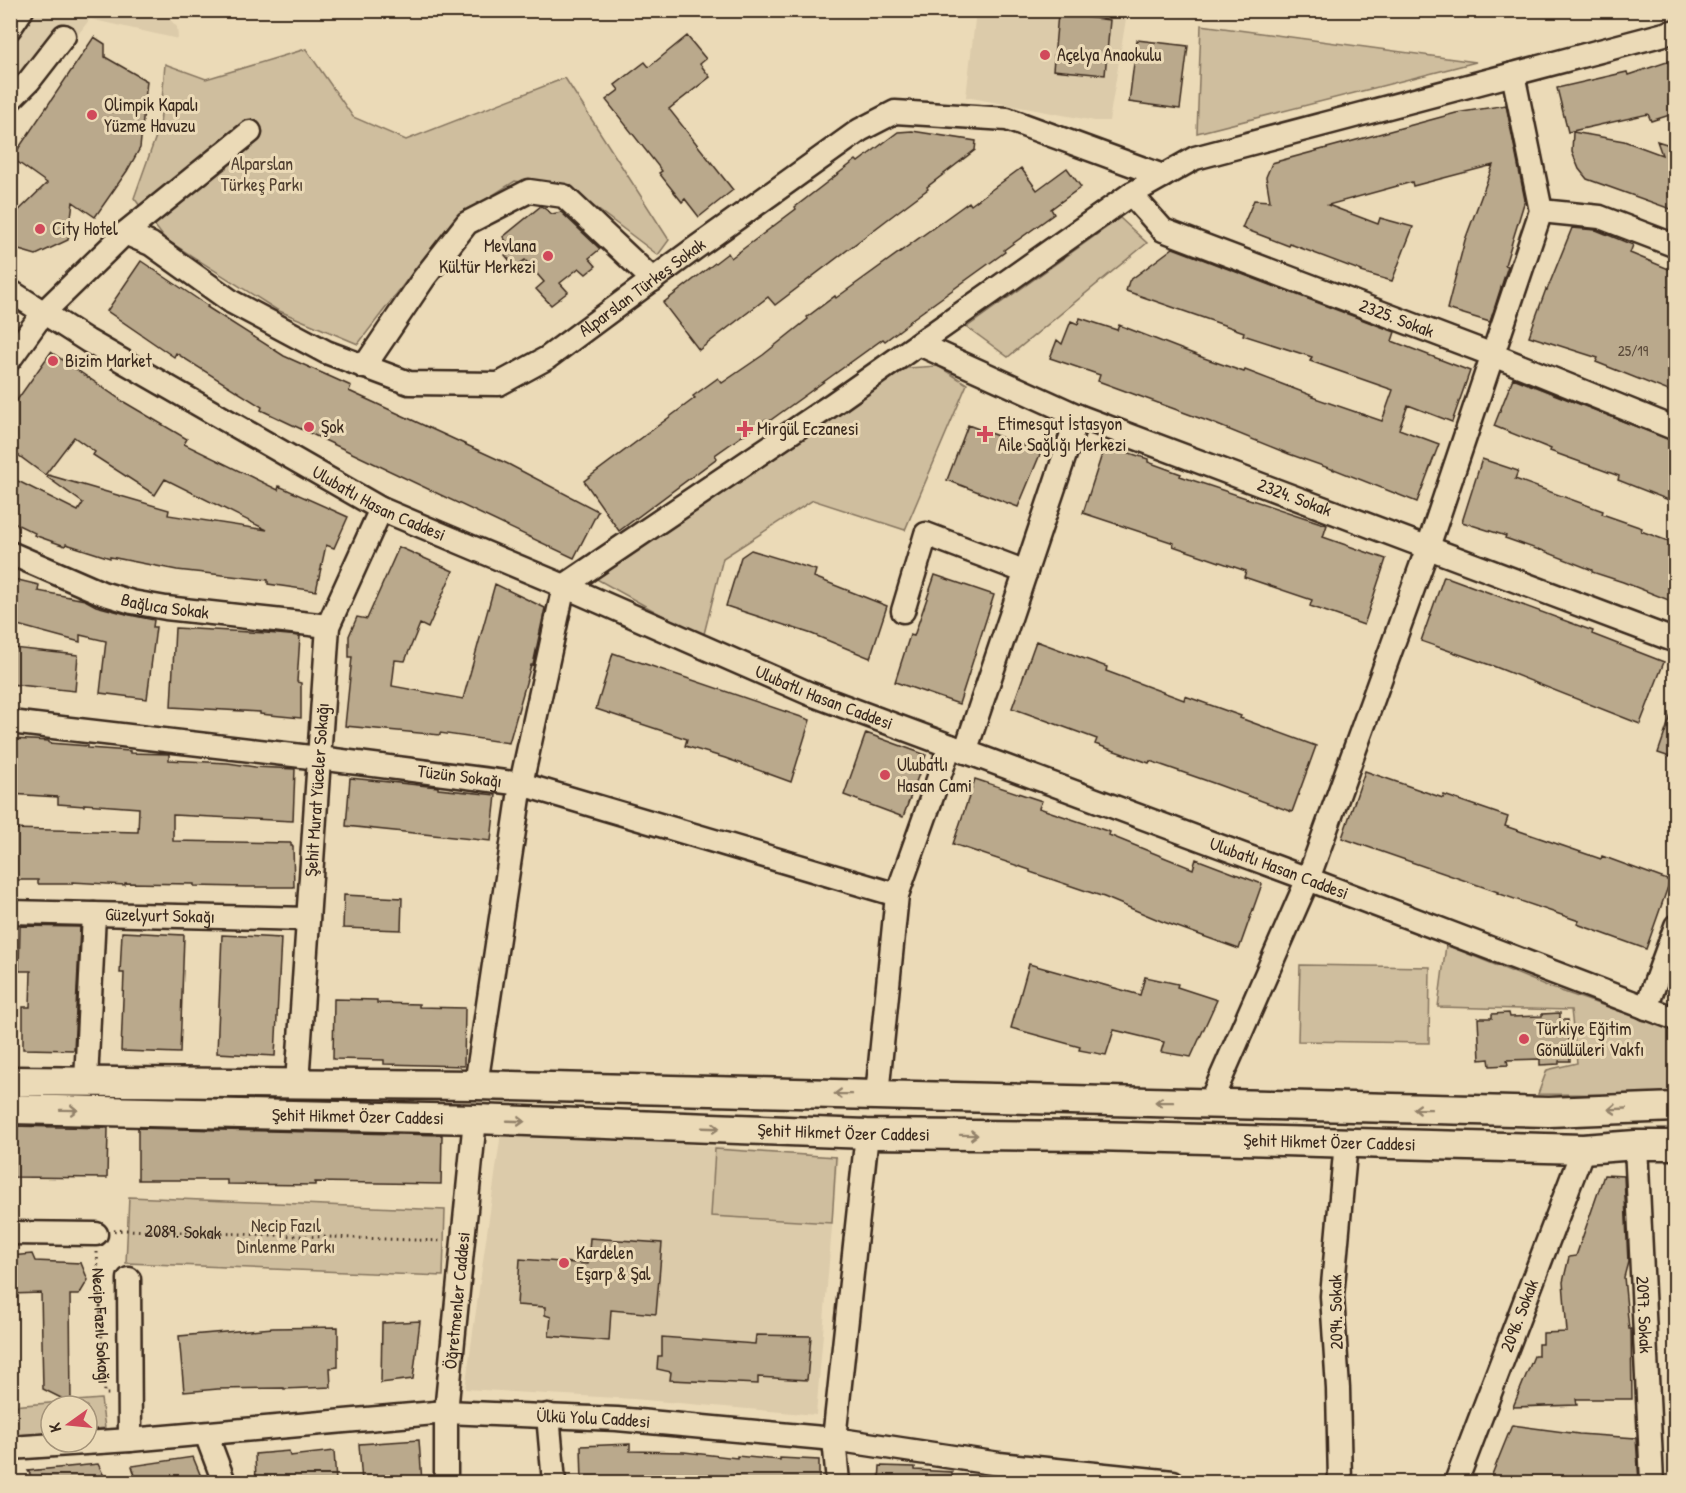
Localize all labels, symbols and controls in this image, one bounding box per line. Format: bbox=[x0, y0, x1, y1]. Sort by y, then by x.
place label: Açelya Anaokulu bbox=[1057, 42, 1161, 67]
marker: Açelya Anaokulu bbox=[1038, 48, 1052, 62]
place label: Olimpik Kapalı Yüzme Havuzu bbox=[104, 92, 198, 138]
marker: Olimpik Kapalı Yüzme Havuzu bbox=[85, 108, 99, 122]
park label: Alparslan Türkeş Parkı bbox=[221, 151, 303, 197]
place label: City Hotel bbox=[52, 216, 118, 241]
marker: City Hotel bbox=[33, 222, 47, 236]
street label: Alparslan Türkeş Sokak bbox=[573, 231, 711, 342]
place label: Mevlana Kültür Merkezi bbox=[439, 233, 536, 279]
marker: Mevlana Kültür Merkezi bbox=[541, 249, 555, 263]
street label: 2325. Sokak bbox=[1356, 293, 1438, 344]
house number: 25/19 bbox=[1618, 340, 1649, 361]
place label: Bizim Market bbox=[65, 348, 153, 373]
marker: Bizim Market bbox=[46, 354, 60, 368]
place label: Etimesgut İstasyon Aile Sağlığı Merkezi bbox=[998, 411, 1126, 457]
place label: Şok bbox=[321, 414, 345, 439]
place label: Mirgül Eczanesi bbox=[757, 416, 859, 441]
marker: Şok bbox=[302, 420, 316, 434]
marker: Mirgül Eczanesi bbox=[738, 422, 752, 436]
marker: Etimesgut İstasyon Aile Sağlığı Merkezi bbox=[976, 425, 994, 443]
street label: Ulubatlı Hasan Caddesi bbox=[308, 459, 450, 547]
street label: 2324. Sokak bbox=[1254, 472, 1336, 523]
street label: Bağlıca Sokak bbox=[118, 586, 211, 625]
street label: Ulubatlı Hasan Caddesi bbox=[751, 658, 897, 736]
street label: Şehit Murat Yüceler Sokağı bbox=[298, 702, 335, 877]
place label: Ulubatlı Hasan Cami bbox=[897, 752, 972, 798]
street label: Tüzün Sokağı bbox=[416, 758, 504, 793]
marker: Ulubatlı Hasan Cami bbox=[878, 768, 892, 782]
street label: Ulubatlı Hasan Caddesi bbox=[1206, 831, 1352, 905]
street label: Güzelyurt Sokağı bbox=[105, 901, 215, 929]
place label: Türkiye Eğitim Gönüllüleri Vakfı bbox=[1536, 1016, 1644, 1062]
marker: Türkiye Eğitim Gönüllüleri Vakfı bbox=[1517, 1032, 1531, 1046]
one-way arrow bbox=[834, 1088, 854, 1100]
one-way arrow bbox=[1155, 1096, 1175, 1108]
street label: Şehit Hikmet Özer Caddesi bbox=[272, 1102, 444, 1130]
one-way arrow bbox=[1413, 1103, 1433, 1114]
one-way arrow bbox=[1608, 1103, 1628, 1114]
one-way arrow bbox=[58, 1104, 78, 1116]
one-way arrow bbox=[505, 1115, 525, 1126]
street label: Şehit Hikmet Özer Caddesi bbox=[757, 1117, 930, 1147]
one-way arrow bbox=[700, 1122, 720, 1134]
street label: Şehit Hikmet Özer Caddesi bbox=[1243, 1127, 1416, 1157]
one-way arrow bbox=[958, 1129, 978, 1141]
park label: Necip Fazıl Dinlenme Parkı bbox=[237, 1213, 335, 1259]
street label: 2089. Sokak bbox=[144, 1218, 222, 1245]
street label: Öğretmenler Caddesi bbox=[437, 1231, 476, 1370]
place label: Kardelen Eşarp & Şal bbox=[576, 1240, 651, 1286]
marker: Kardelen Eşarp & Şal bbox=[557, 1256, 571, 1270]
street label: Necip Fazıl Sokağı bbox=[86, 1267, 117, 1385]
street label: 2094. Sokak bbox=[1322, 1274, 1349, 1350]
street label: 2096. Sokak bbox=[1494, 1275, 1544, 1355]
street label: 2097. Sokak bbox=[1630, 1275, 1659, 1355]
north arrow bbox=[39, 1394, 99, 1454]
street label: Ülkü Yolu Caddesi bbox=[536, 1403, 651, 1434]
text: K bbox=[43, 1420, 66, 1435]

